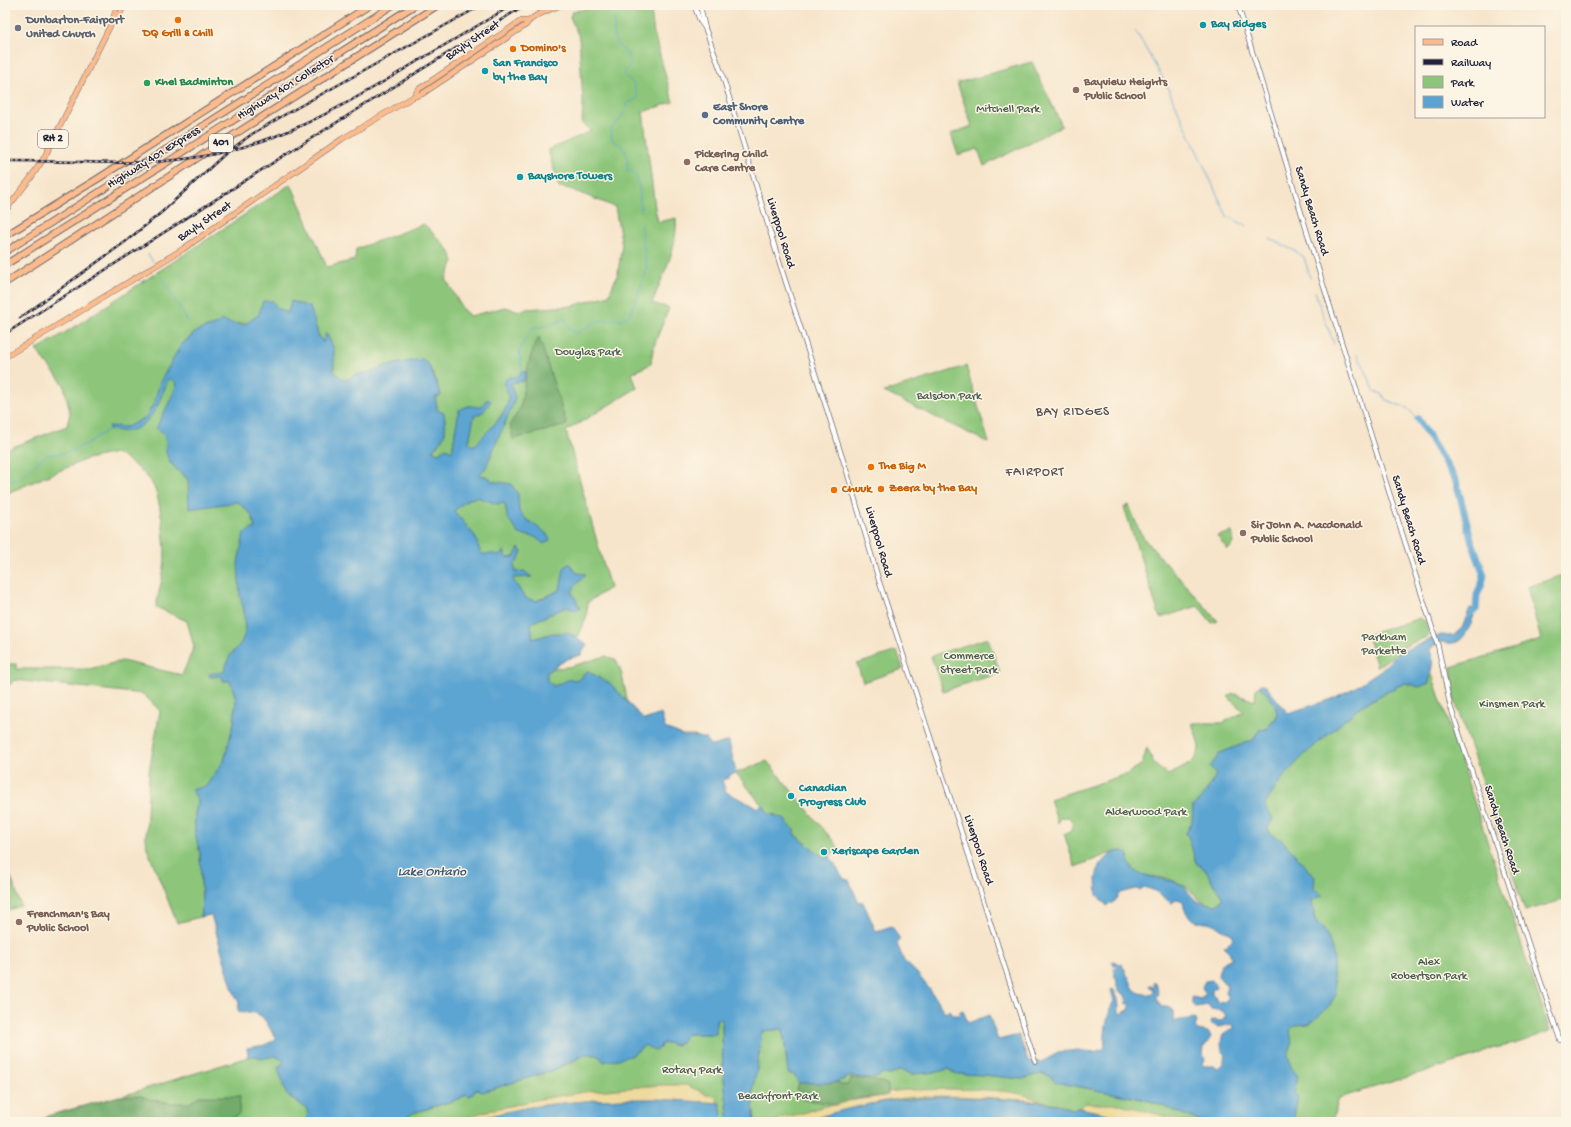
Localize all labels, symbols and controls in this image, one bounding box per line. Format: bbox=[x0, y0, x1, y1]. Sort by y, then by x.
place label: Dunbarton-Fairport United Church bbox=[25, 14, 125, 42]
marker: DQ Grill & Chill bbox=[173, 15, 183, 25]
street label: Bayly Street bbox=[443, 17, 504, 65]
place label: Bay Ridges bbox=[1210, 18, 1266, 32]
marker: Bay Ridges bbox=[1198, 20, 1208, 30]
marker: Dunbarton-Fairport United Church bbox=[13, 23, 23, 33]
legend bbox=[1415, 26, 1545, 118]
place label: DQ Grill & Chill bbox=[142, 27, 214, 41]
text: Road bbox=[1451, 37, 1478, 51]
place label: Domino's bbox=[520, 42, 566, 56]
marker: Domino's bbox=[508, 44, 518, 54]
street label: Highway 401 Collector bbox=[235, 52, 338, 123]
place label: San Francisco by the Bay bbox=[492, 57, 559, 85]
text: Railway bbox=[1451, 57, 1491, 71]
marker: San Francisco by the Bay bbox=[480, 66, 490, 76]
place label: Khel Badminton bbox=[154, 76, 234, 90]
place label: Bayview Heights Public School bbox=[1083, 76, 1168, 104]
text: Park bbox=[1450, 77, 1476, 91]
marker: Khel Badminton bbox=[142, 78, 152, 88]
marker: Bayview Heights Public School bbox=[1071, 85, 1081, 95]
text: Water bbox=[1451, 97, 1485, 111]
place label: East Shore Community Centre bbox=[712, 101, 805, 129]
park label: Mitchell Park bbox=[976, 103, 1041, 117]
marker: East Shore Community Centre bbox=[700, 110, 710, 120]
street label: Highway 401 Express bbox=[105, 124, 203, 192]
road number: RH 2 bbox=[38, 130, 68, 148]
road number: 401 bbox=[209, 134, 233, 152]
place label: Pickering Child Care Centre bbox=[694, 148, 769, 176]
marker: Pickering Child Care Centre bbox=[682, 157, 692, 167]
street label: Sandy Beach Road bbox=[1291, 165, 1331, 258]
place label: Bayshore Towers bbox=[527, 170, 613, 184]
marker: Bayshore Towers bbox=[515, 172, 525, 182]
street label: Liverpool Road bbox=[763, 196, 798, 271]
street label: Bayly Street bbox=[175, 198, 236, 246]
park label: Douglas Park bbox=[554, 346, 623, 360]
park label: Balsdon Park bbox=[916, 390, 983, 404]
district label: BAY RIDGES bbox=[1035, 405, 1110, 420]
place label: The Big M bbox=[878, 460, 927, 474]
marker: The Big M bbox=[866, 462, 876, 472]
district label: FAIRPORT bbox=[1004, 465, 1065, 480]
street label: Sandy Beach Road bbox=[1388, 474, 1428, 567]
place label: Zeera by the Bay bbox=[889, 482, 977, 496]
place label: Chuuk bbox=[841, 483, 873, 497]
marker: Zeera by the Bay bbox=[876, 484, 886, 494]
marker: Chuuk bbox=[829, 485, 839, 495]
street label: Liverpool Road bbox=[861, 505, 895, 580]
place label: Sir John A. Macdonald Public School bbox=[1250, 519, 1364, 547]
marker: Sir John A. Macdonald Public School bbox=[1238, 528, 1248, 538]
park label: Parkham Parkette bbox=[1360, 631, 1407, 659]
park label: Commerce Street Park bbox=[940, 650, 1000, 678]
park label: Kinsmen Park bbox=[1479, 698, 1546, 712]
place label: Canadian Progress Club bbox=[798, 782, 867, 810]
street label: Sandy Beach Road bbox=[1480, 784, 1522, 877]
marker: Canadian Progress Club bbox=[786, 791, 796, 801]
park label: Alderwood Park bbox=[1105, 806, 1189, 820]
street label: Liverpool Road bbox=[960, 813, 996, 888]
place label: Xeriscape Garden bbox=[831, 845, 919, 859]
marker: Xeriscape Garden bbox=[819, 847, 829, 857]
water label: Lake Ontario bbox=[398, 865, 467, 880]
place label: Frenchman's Bay Public School bbox=[26, 908, 110, 936]
marker: Frenchman's Bay Public School bbox=[14, 917, 24, 927]
park label: Alex Robertson Park bbox=[1391, 956, 1469, 984]
park label: Rotary Park bbox=[662, 1064, 724, 1078]
park label: Beachfront Park bbox=[737, 1090, 820, 1104]

